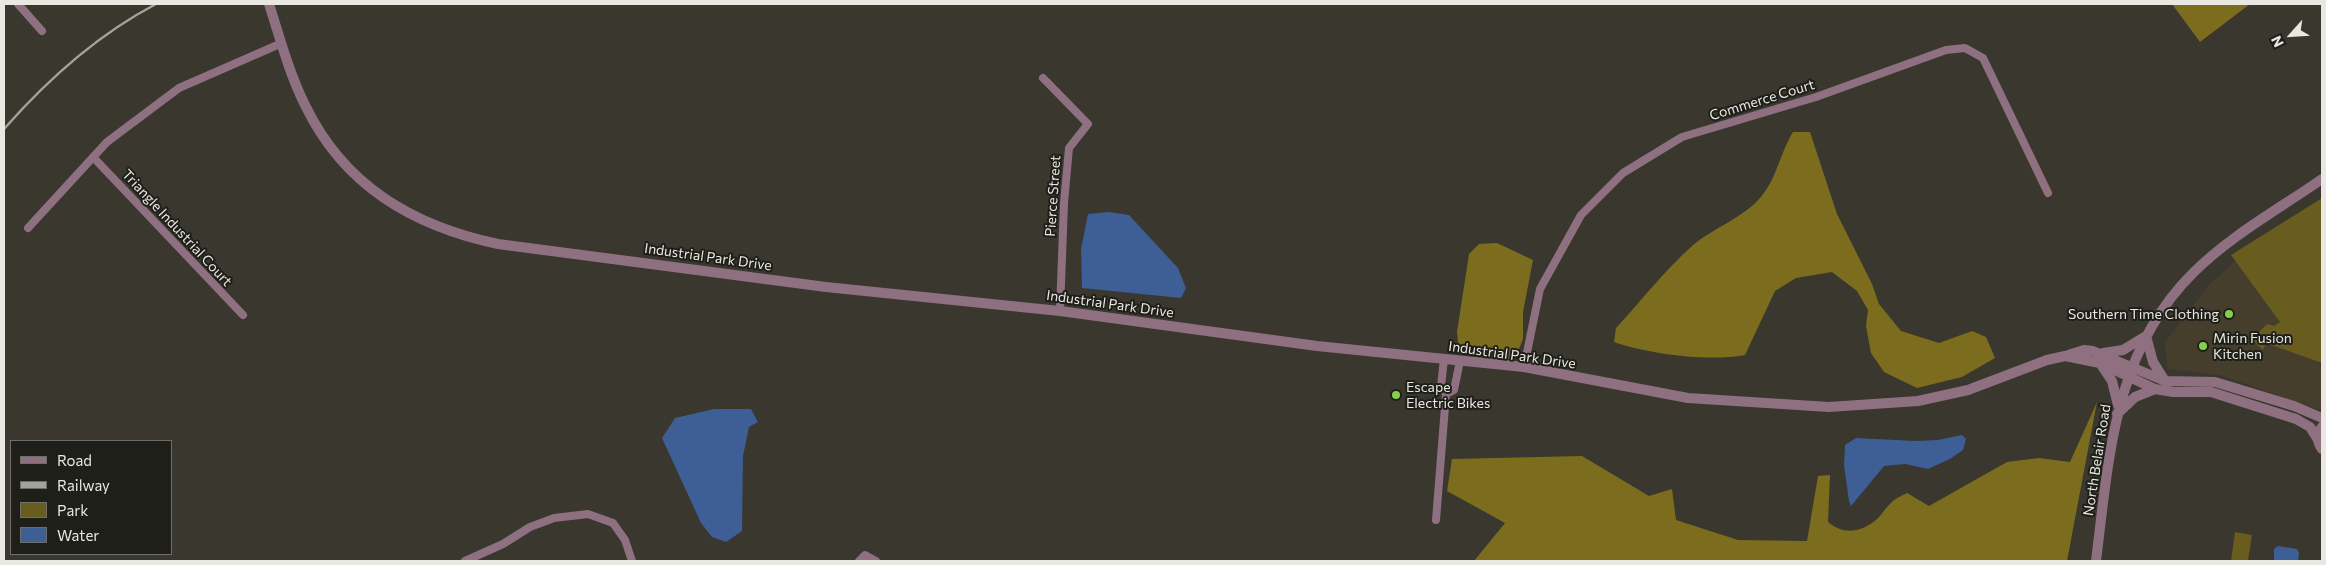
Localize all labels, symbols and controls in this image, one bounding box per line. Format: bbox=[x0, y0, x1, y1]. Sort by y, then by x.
north arrow bbox=[2266, 10, 2316, 60]
text: N bbox=[2267, 33, 2287, 50]
street label: Commerce Court bbox=[1707, 76, 1817, 124]
street label: Pierce Street bbox=[1042, 155, 1064, 237]
street label: Triangle Industrial Court bbox=[119, 166, 235, 290]
street label: Industrial Park Drive bbox=[643, 240, 773, 274]
street label: Industrial Park Drive bbox=[1045, 287, 1175, 321]
place label: Southern Time Clothing bbox=[2068, 306, 2219, 322]
marker: Southern Time Clothing bbox=[2223, 308, 2235, 320]
place label: Mirin Fusion Kitchen bbox=[2213, 330, 2292, 362]
street label: Industrial Park Drive bbox=[1447, 338, 1577, 372]
marker: Mirin Fusion Kitchen bbox=[2197, 340, 2209, 352]
place label: Escape Electric Bikes bbox=[1406, 379, 1490, 412]
marker: Escape Electric Bikes bbox=[1390, 389, 1402, 401]
street label: North Belair Road bbox=[2080, 403, 2114, 517]
legend bbox=[10, 440, 172, 555]
text: Road bbox=[57, 451, 92, 469]
text: Railway bbox=[57, 476, 110, 494]
text: Park bbox=[57, 501, 88, 519]
text: Water bbox=[57, 526, 99, 544]

